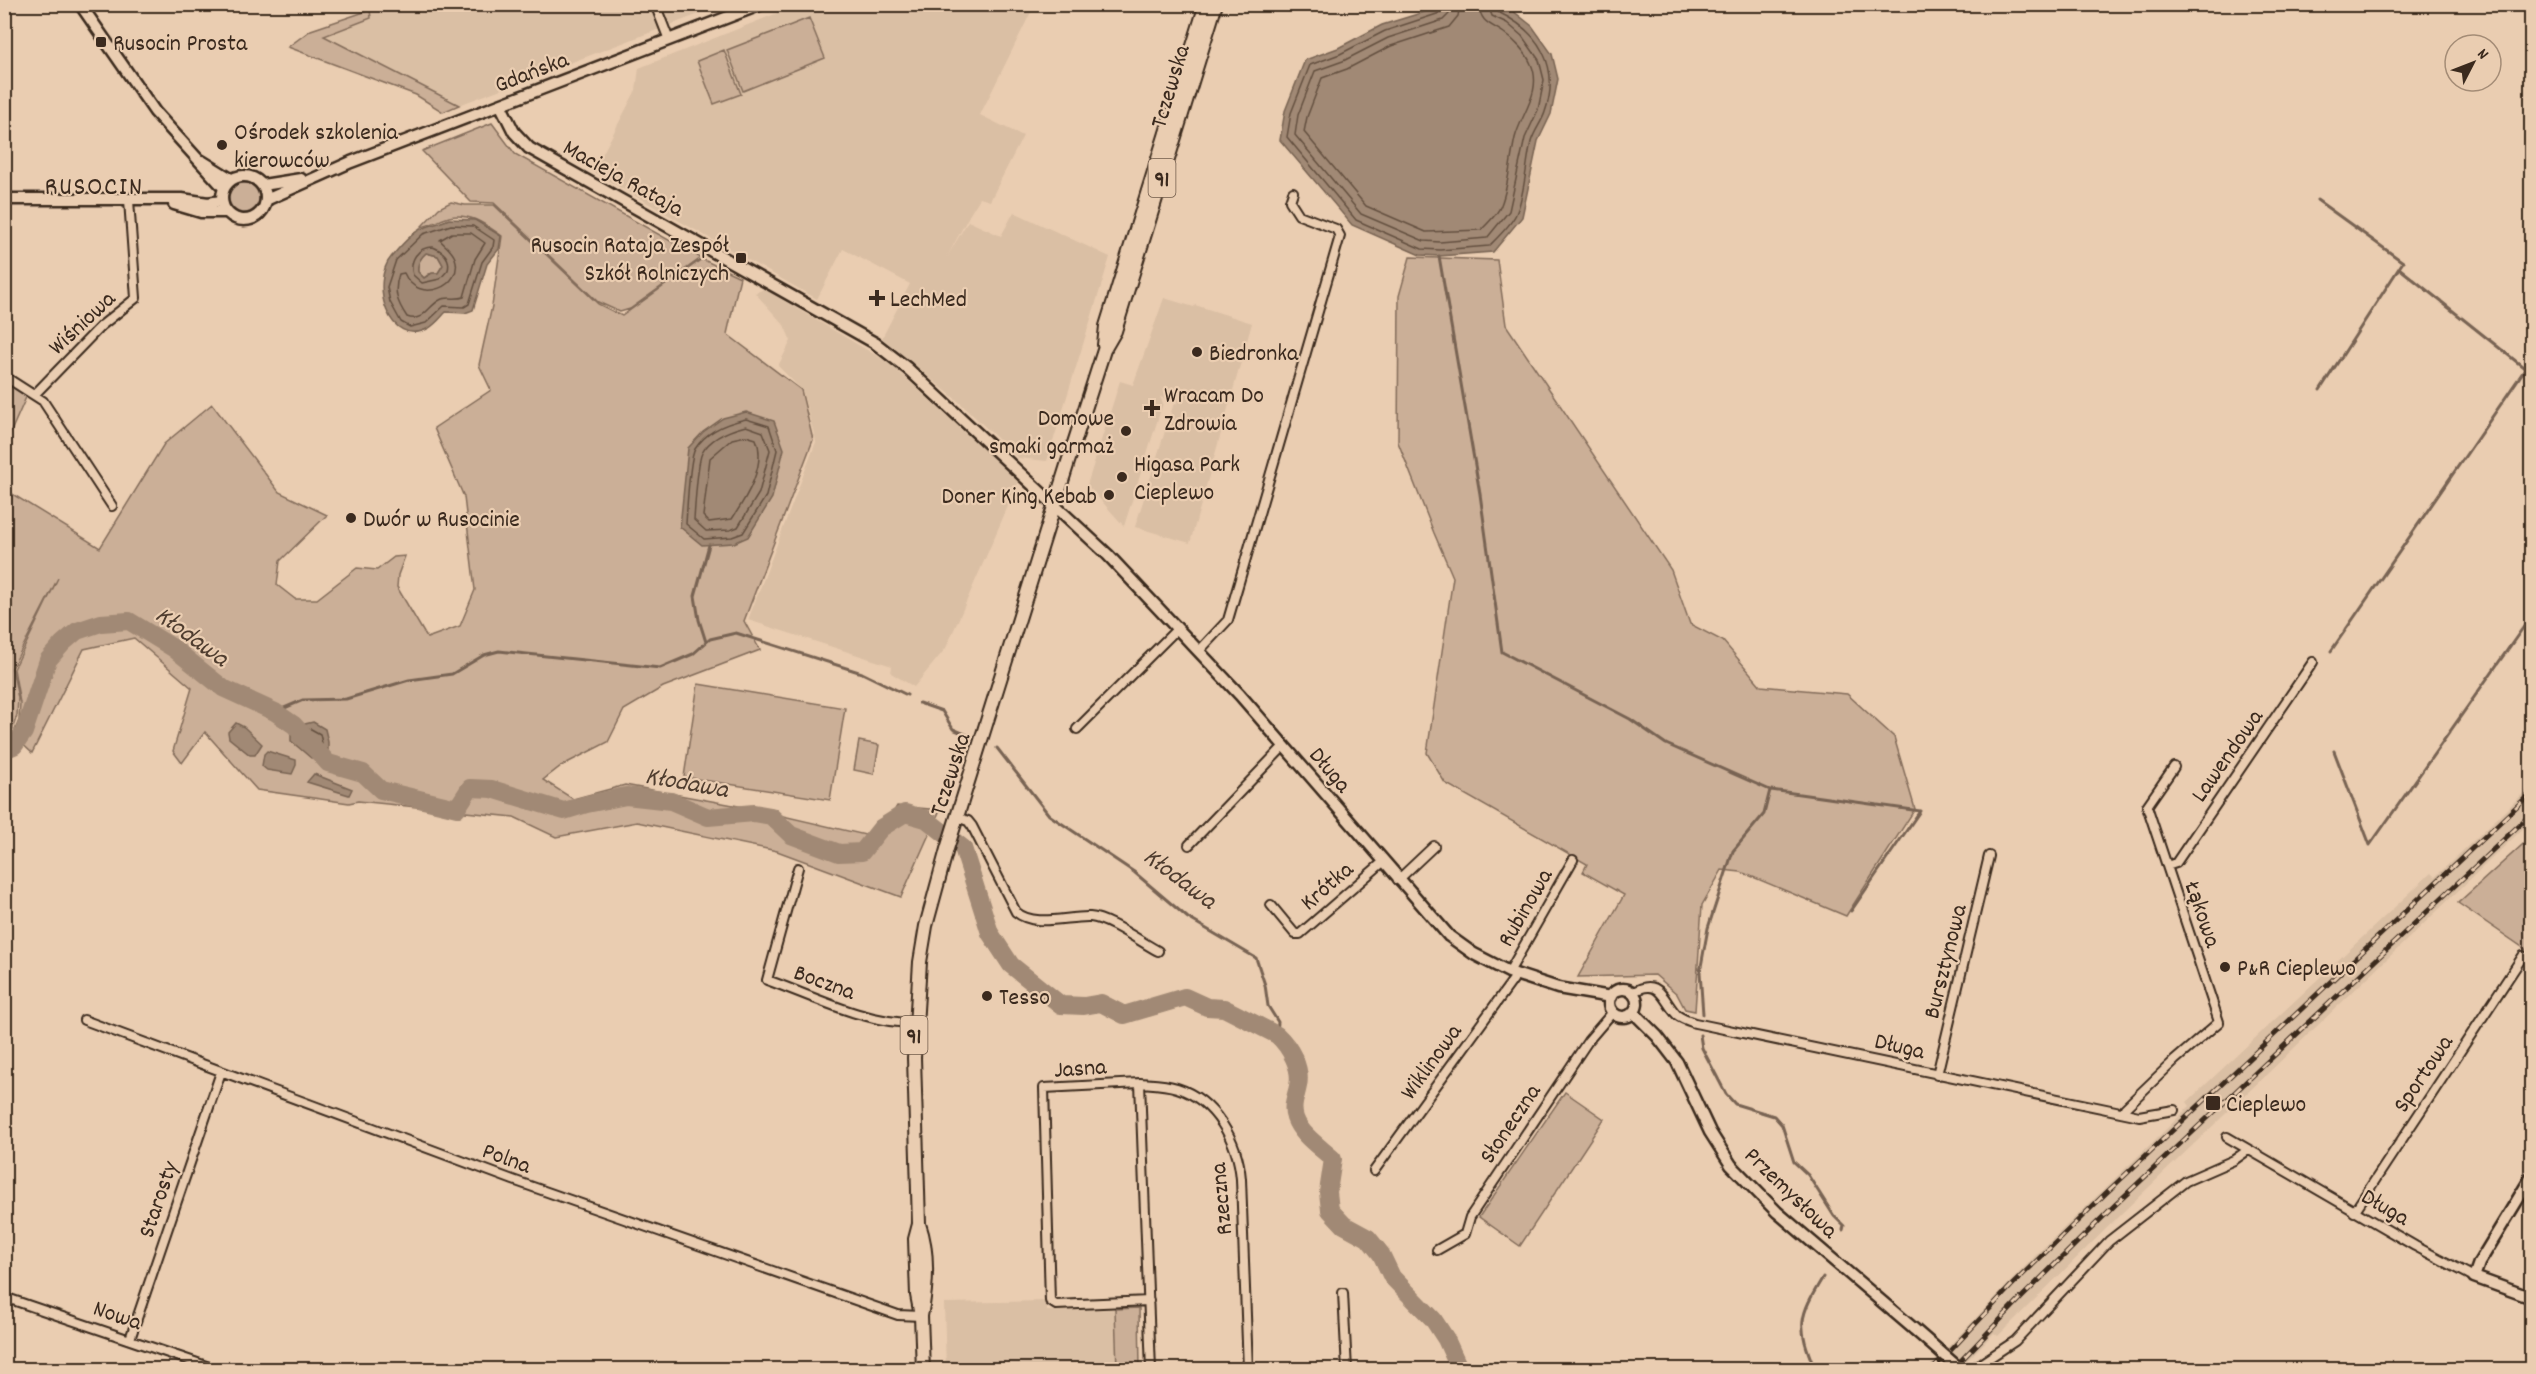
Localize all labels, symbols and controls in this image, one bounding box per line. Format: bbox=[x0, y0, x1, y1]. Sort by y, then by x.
place label: Rusocin Prosta bbox=[113, 28, 248, 62]
north arrow bbox=[2443, 33, 2503, 93]
marker: Rusocin Prosta bbox=[94, 35, 108, 49]
street label: Tczewska bbox=[1143, 40, 1201, 133]
street label: Gdańska bbox=[490, 44, 575, 103]
text: N bbox=[2471, 44, 2494, 65]
place label: Ośrodek szkolenia kierowców bbox=[234, 117, 398, 179]
street label: Macieja Rataja bbox=[556, 132, 690, 227]
marker: Ośrodek szkolenia kierowców bbox=[215, 138, 229, 152]
road number: 91 bbox=[1148, 159, 1176, 197]
district label: RUSOCIN bbox=[44, 169, 144, 208]
place label: Rusocin Rataja Zespół Szkół Rolniczych bbox=[530, 230, 729, 292]
marker: Rusocin Rataja Zespół Szkół Rolniczych bbox=[734, 251, 748, 265]
street label: Wiśniowa bbox=[42, 283, 125, 364]
place label: LechMed bbox=[890, 284, 967, 318]
marker: LechMed bbox=[868, 289, 886, 307]
place label: Biedronka bbox=[1209, 338, 1299, 372]
marker: Biedronka bbox=[1190, 345, 1204, 359]
place label: Wracam Do Zdrowia bbox=[1164, 380, 1264, 442]
marker: Wracam Do Zdrowia bbox=[1145, 401, 1159, 415]
place label: Domowe smaki garmaż bbox=[989, 403, 1114, 465]
marker: Domowe smaki garmaż bbox=[1119, 424, 1133, 438]
place label: Higasa Park Cieplewo bbox=[1134, 449, 1240, 511]
marker: Higasa Park Cieplewo bbox=[1115, 470, 1129, 484]
place label: Doner King Kebab bbox=[942, 481, 1097, 515]
marker: Doner King Kebab bbox=[1102, 488, 1116, 502]
place label: Dwór w Rusocinie bbox=[363, 504, 520, 538]
marker: Dwór w Rusocinie bbox=[344, 511, 358, 525]
water label: Kłodawa bbox=[146, 598, 237, 678]
street label: Lawendowa bbox=[2184, 703, 2273, 810]
street label: Tczewska bbox=[922, 728, 981, 821]
street label: Długa bbox=[1299, 741, 1358, 802]
water label: Kłodawa bbox=[642, 759, 732, 810]
water label: Kłodawa bbox=[1134, 840, 1225, 921]
street label: Krótka bbox=[1294, 854, 1363, 920]
street label: Rubinowa bbox=[1491, 862, 1563, 954]
street label: Łąkowa bbox=[2174, 876, 2229, 953]
street label: Bursztynowa bbox=[1916, 900, 1978, 1023]
place label: P&R Cieplewo bbox=[2237, 953, 2356, 987]
street label: Boczna bbox=[788, 957, 860, 1011]
marker: P&R Cieplewo bbox=[2218, 960, 2232, 974]
place label: Tesso bbox=[999, 982, 1050, 1016]
marker: Tesso bbox=[980, 989, 994, 1003]
road number: 91 bbox=[900, 1016, 928, 1054]
street label: Wiklinowa bbox=[1393, 1017, 1472, 1108]
street label: Długa bbox=[1871, 1026, 1929, 1070]
street label: Sportowa bbox=[2386, 1028, 2463, 1120]
street label: Jasna bbox=[1053, 1051, 1108, 1089]
street label: Słoneczna bbox=[1472, 1077, 1551, 1172]
place label: Cieplewo bbox=[2226, 1089, 2306, 1123]
marker: Cieplewo bbox=[2204, 1094, 2222, 1112]
street label: Polna bbox=[477, 1135, 536, 1185]
street label: Przemysłowa bbox=[1735, 1141, 1845, 1248]
street label: Starosty bbox=[131, 1156, 189, 1243]
street label: Rzeczna bbox=[1203, 1160, 1243, 1236]
street label: Długa bbox=[2354, 1181, 2416, 1236]
street label: Nowa bbox=[88, 1293, 147, 1341]

